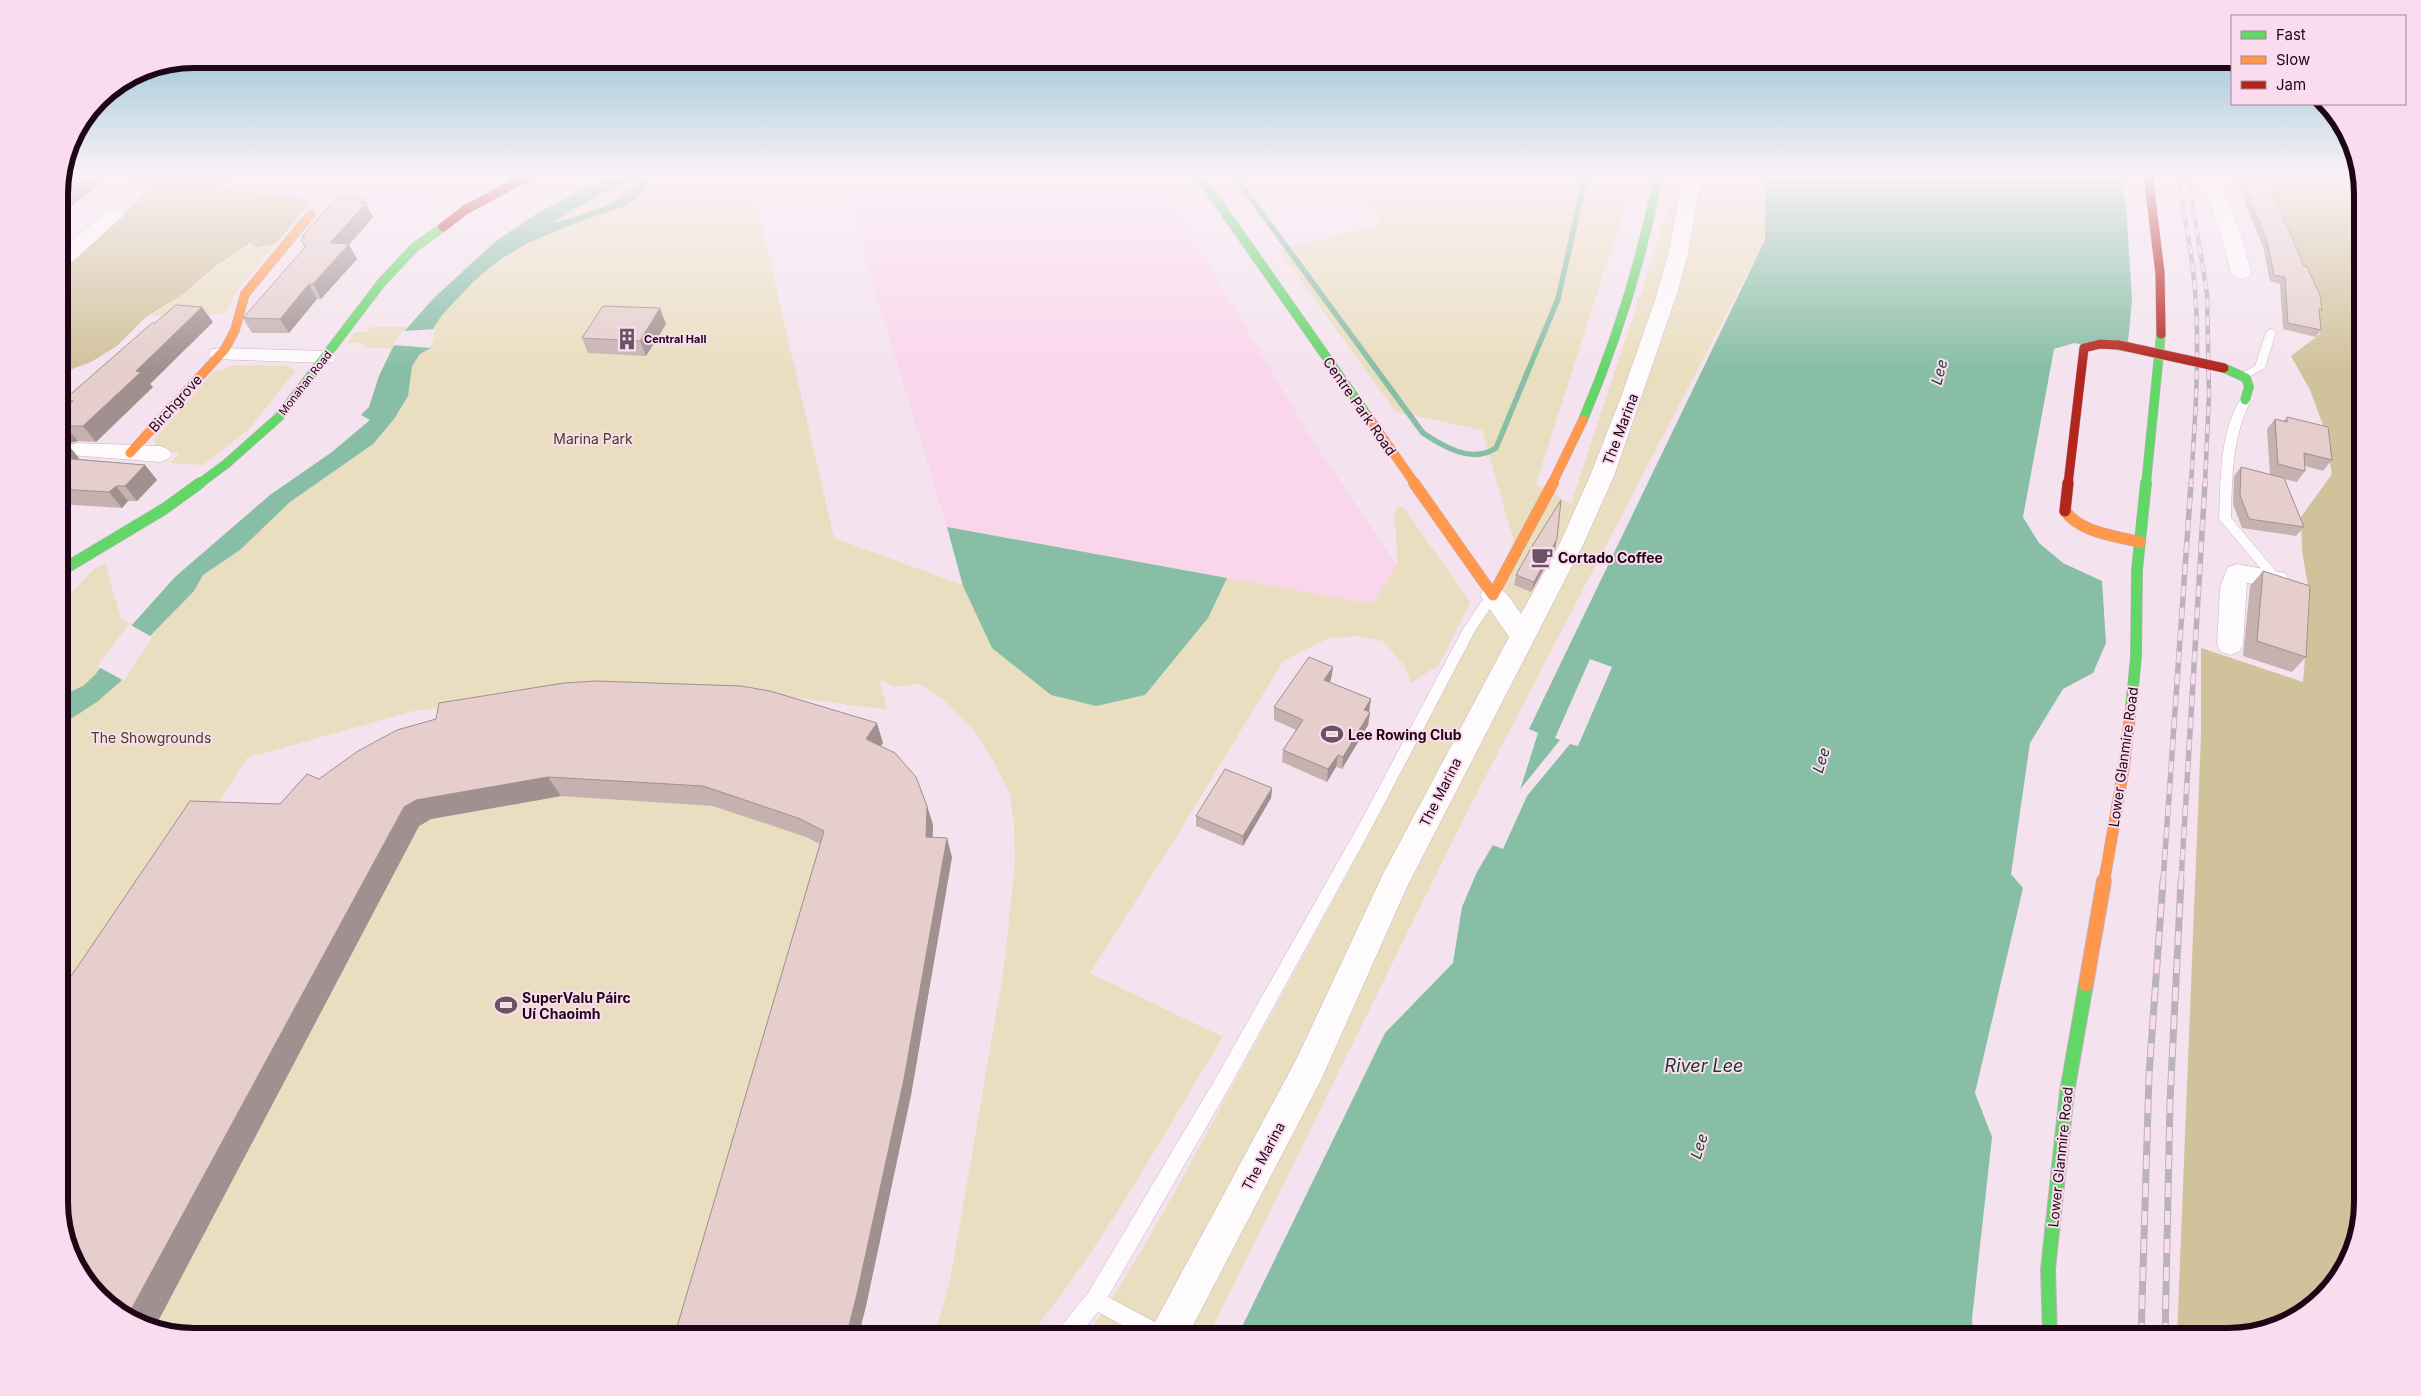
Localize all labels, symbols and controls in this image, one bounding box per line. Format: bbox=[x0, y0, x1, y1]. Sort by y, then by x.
legend bbox=[2231, 15, 2406, 105]
text: Fast bbox=[2276, 25, 2306, 44]
text: Slow bbox=[2276, 50, 2310, 69]
text: Jam bbox=[2276, 75, 2306, 94]
building icon: Central Hall bbox=[614, 326, 640, 352]
place label: Central Hall bbox=[644, 332, 706, 346]
street label: Monahan Road bbox=[275, 348, 335, 418]
street label: Centre Park Road bbox=[1320, 354, 1400, 458]
water label: Lee bbox=[1926, 357, 1952, 387]
street label: Birchgrove bbox=[145, 371, 205, 435]
street label: The Marina bbox=[1599, 391, 1641, 467]
park label: Marina Park bbox=[553, 430, 633, 447]
cafe icon: Cortado Coffee bbox=[1529, 544, 1555, 570]
place label: Cortado Coffee bbox=[1558, 549, 1663, 566]
street label: Lower Glanmire Road bbox=[2105, 686, 2141, 828]
sports icon: Lee Rowing Club bbox=[1319, 721, 1345, 747]
place label: Lee Rowing Club bbox=[1348, 726, 1462, 743]
park label: The Showgrounds bbox=[91, 729, 211, 746]
water label: Lee bbox=[1808, 745, 1834, 775]
street label: The Marina bbox=[1415, 755, 1465, 829]
place label: SuperValu Páirc Uí Chaoimh bbox=[522, 989, 631, 1022]
sports icon: SuperValu Páirc Uí Chaoimh bbox=[493, 992, 519, 1018]
water label: River Lee bbox=[1665, 1055, 1743, 1076]
street label: Lower Glanmire Road bbox=[2044, 1086, 2076, 1228]
street label: The Marina bbox=[1238, 1119, 1288, 1193]
water label: Lee bbox=[1686, 1131, 1712, 1161]

